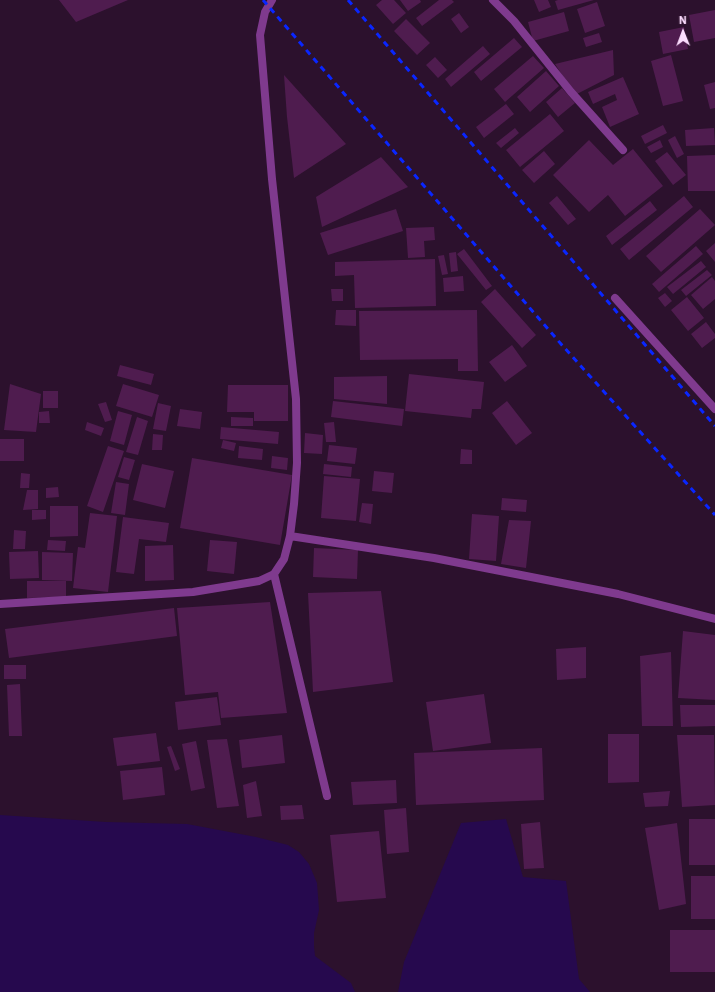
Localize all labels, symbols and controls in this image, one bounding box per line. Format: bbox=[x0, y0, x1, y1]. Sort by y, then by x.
north arrow bbox=[663, 12, 703, 52]
text: N bbox=[679, 13, 687, 27]

